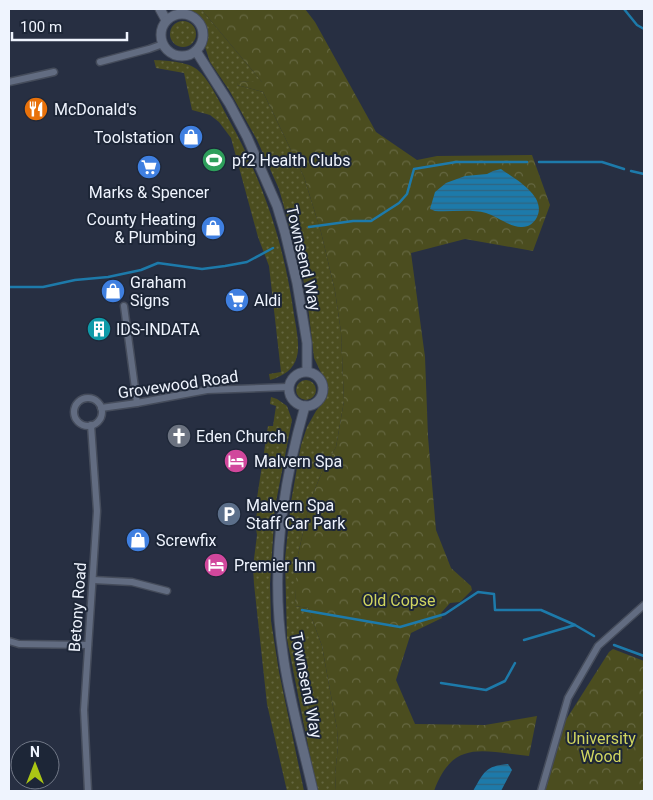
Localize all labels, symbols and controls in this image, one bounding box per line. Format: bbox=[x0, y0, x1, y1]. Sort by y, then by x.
scale bar bbox=[12, 10, 128, 42]
text: 100 m bbox=[20, 18, 62, 36]
restaurant icon: McDonald's bbox=[23, 96, 49, 122]
place label: McDonald's bbox=[54, 100, 137, 119]
shop icon: Toolstation bbox=[178, 124, 204, 150]
place label: Toolstation bbox=[94, 128, 174, 147]
sports icon: pf2 Health Clubs bbox=[201, 147, 227, 173]
place label: pf2 Health Clubs bbox=[232, 151, 350, 170]
supermarket icon: Marks & Spencer bbox=[136, 154, 162, 180]
place label: Marks & Spencer bbox=[89, 183, 210, 202]
street label: Townsend Way bbox=[282, 204, 325, 313]
place label: County Heating & Plumbing bbox=[86, 210, 196, 247]
shop icon: County Heating & Plumbing bbox=[200, 215, 226, 241]
place label: Graham Signs bbox=[130, 273, 186, 310]
shop icon: Graham Signs bbox=[100, 278, 126, 304]
supermarket icon: Aldi bbox=[224, 287, 250, 313]
place label: Aldi bbox=[254, 291, 281, 310]
building icon: IDS-INDATA bbox=[86, 316, 112, 342]
place label: IDS-INDATA bbox=[116, 320, 200, 339]
street label: Grovewood Road bbox=[117, 367, 239, 402]
church icon: Eden Church bbox=[166, 423, 192, 449]
place label: Eden Church bbox=[196, 427, 286, 446]
hotel icon: Malvern Spa bbox=[223, 448, 249, 474]
place label: Malvern Spa bbox=[254, 452, 342, 471]
place label: Malvern Spa Staff Car Park bbox=[246, 496, 346, 533]
parking icon: Malvern Spa Staff Car Park bbox=[216, 501, 242, 527]
shop icon: Screwfix bbox=[125, 527, 151, 553]
place label: Screwfix bbox=[156, 531, 217, 550]
hotel icon: Premier Inn bbox=[203, 552, 229, 578]
place label: Premier Inn bbox=[234, 556, 316, 575]
street label: Betony Road bbox=[65, 562, 90, 652]
park label: Old Copse bbox=[362, 591, 436, 610]
street label: Townsend Way bbox=[287, 631, 326, 740]
park label: University Wood bbox=[566, 729, 636, 766]
north arrow bbox=[10, 740, 60, 790]
text: N bbox=[30, 744, 40, 760]

